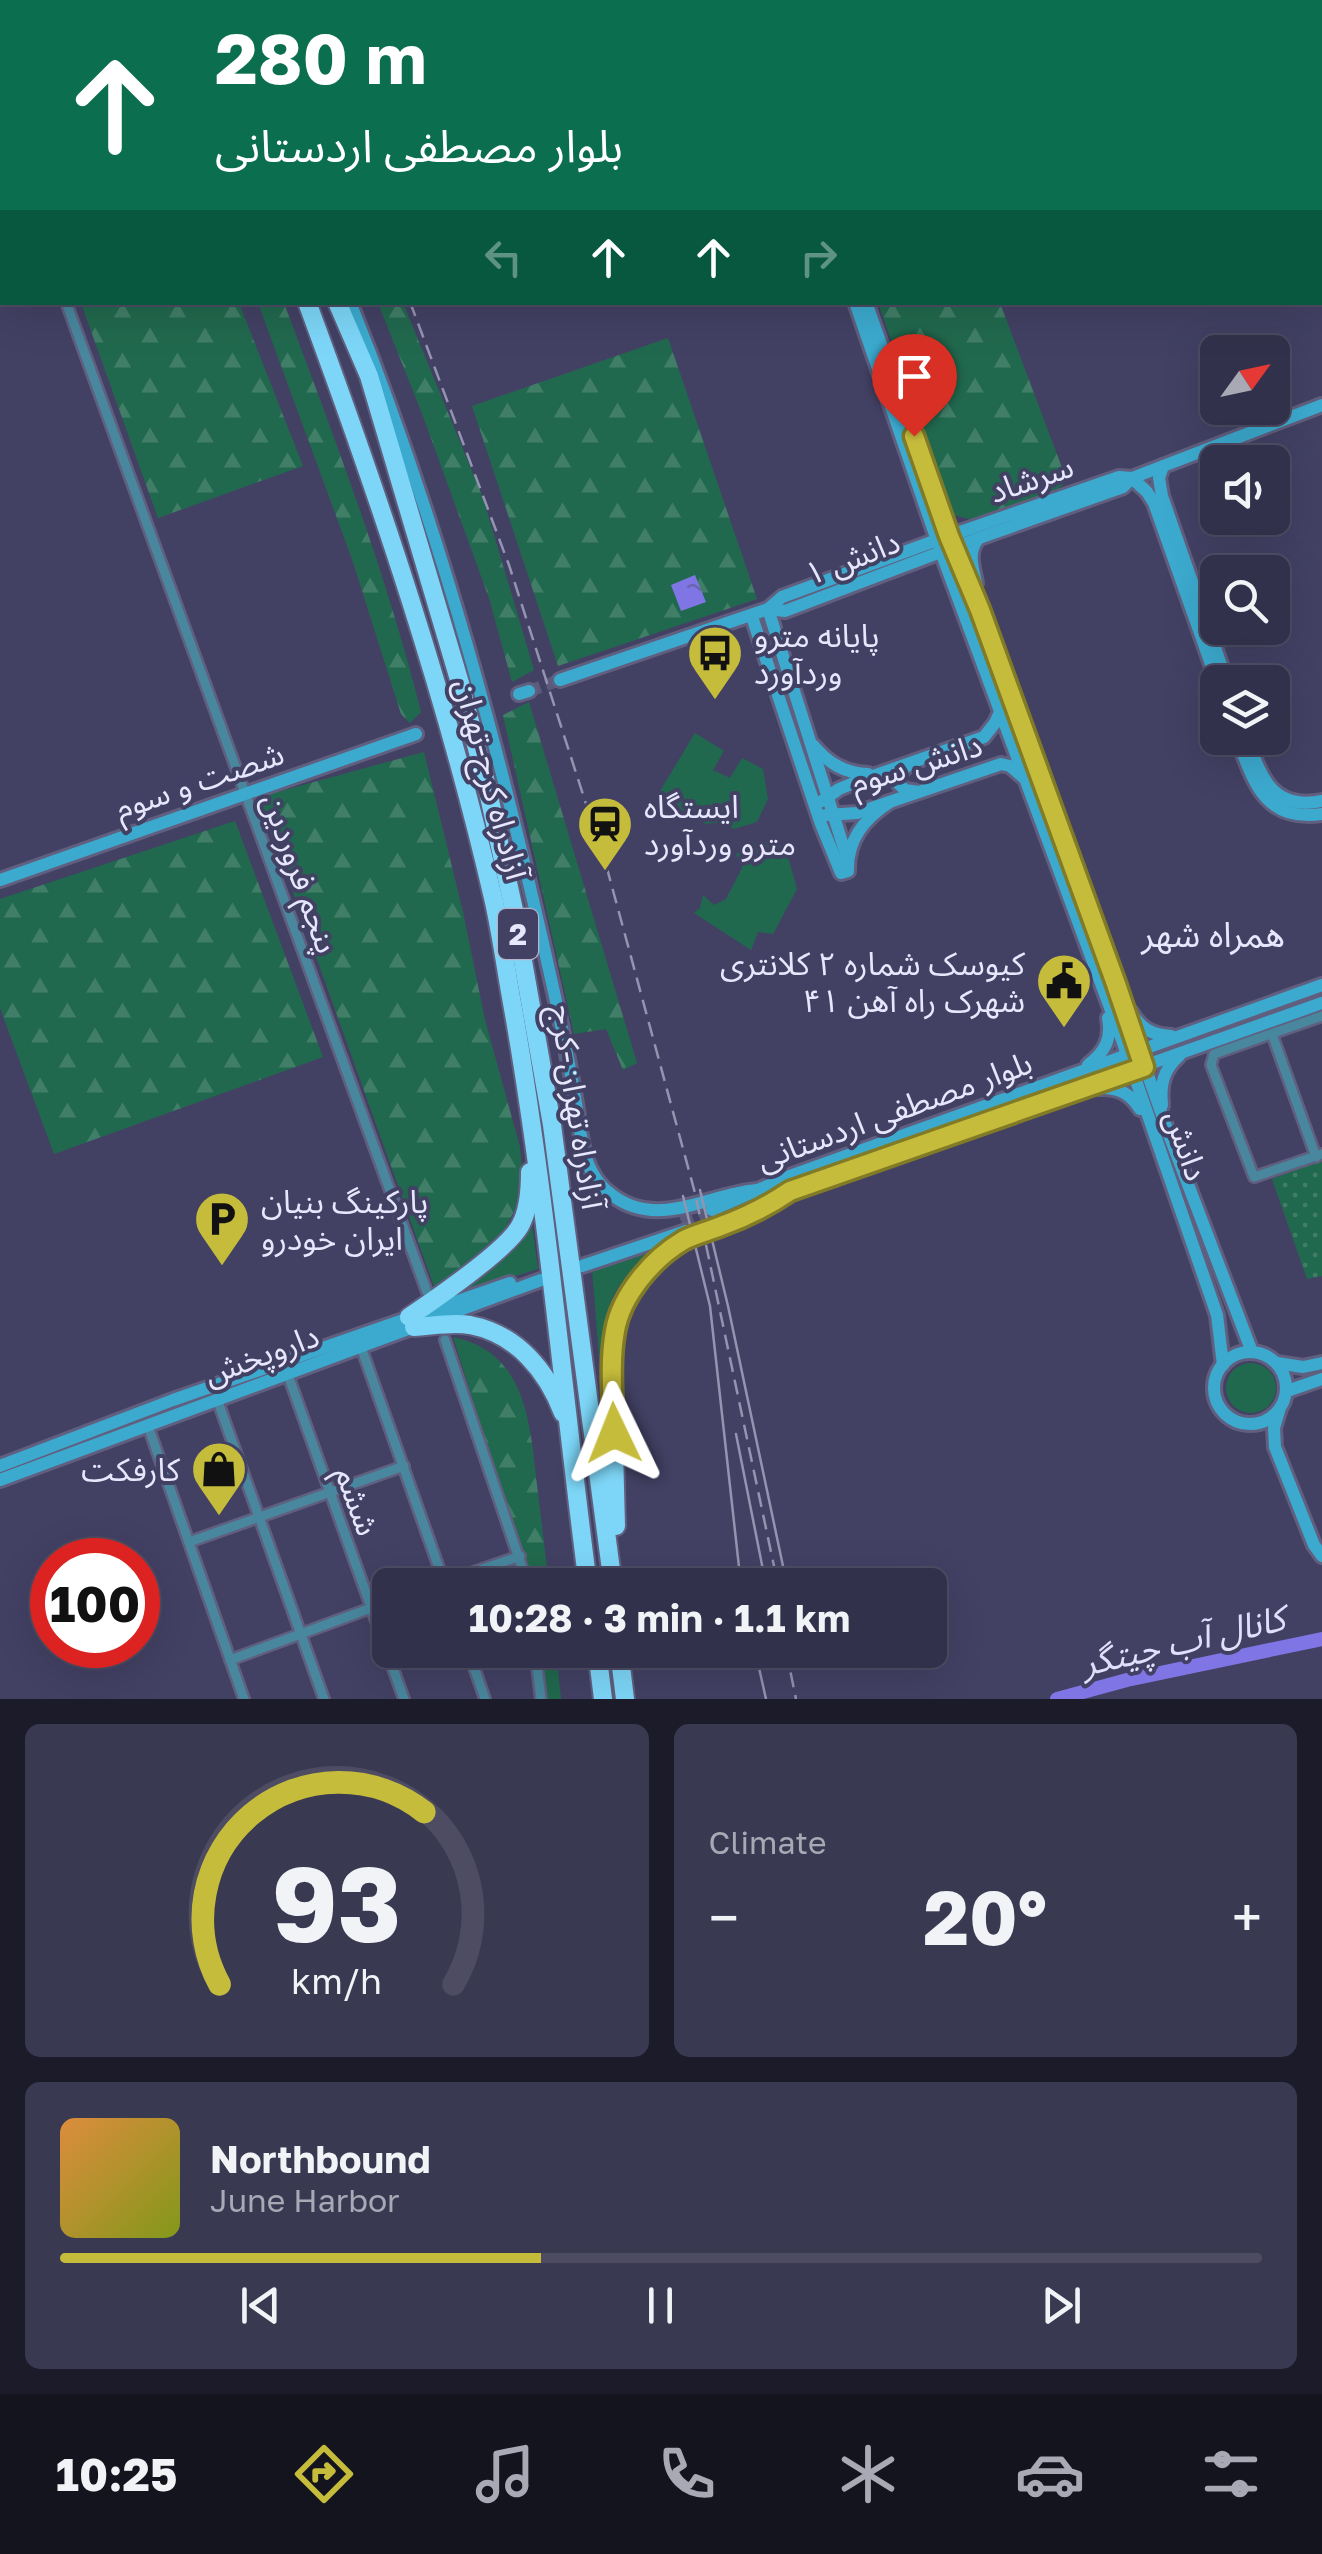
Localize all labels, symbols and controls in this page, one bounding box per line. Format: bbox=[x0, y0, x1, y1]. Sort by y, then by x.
text: 280 m bbox=[215, 15, 427, 99]
icon: ahead bbox=[50, 40, 180, 170]
text: بلوار مصطفی اردستانی bbox=[215, 118, 623, 172]
icon: left bbox=[476, 230, 531, 285]
icon: ahead bbox=[581, 230, 636, 285]
icon: ahead bbox=[686, 230, 741, 285]
icon: right bbox=[791, 230, 846, 285]
pin bbox=[872, 334, 957, 437]
north arrow bbox=[1200, 335, 1290, 425]
map controls bbox=[1200, 335, 1290, 755]
icon: arrive bbox=[887, 349, 942, 404]
button: sound bbox=[1200, 445, 1290, 535]
street label: سرشاد bbox=[984, 446, 1078, 511]
street label: دانش ۱ bbox=[799, 522, 905, 592]
button: search bbox=[1200, 555, 1290, 645]
place label: پایانه مترو وردآورد bbox=[754, 616, 880, 692]
bus stop icon: پایانه مترو وردآورد bbox=[685, 623, 745, 702]
button: layers bbox=[1200, 665, 1290, 755]
street label: آزادراه کرج-تهران bbox=[441, 674, 538, 887]
street label: دانش سوم bbox=[846, 725, 988, 807]
street label: شصت و سوم bbox=[109, 733, 291, 832]
place label: ایستگاه مترو وردآورد bbox=[644, 787, 796, 863]
street label: پنجم فروردین bbox=[249, 788, 347, 960]
station icon: ایستگاه مترو وردآورد bbox=[575, 794, 635, 873]
road number: 2 bbox=[498, 909, 538, 959]
district label: همراه شهر bbox=[1140, 913, 1285, 955]
place label: کیوسک شماره ۲ کلانتری ۴۱ شهرک راه آهن bbox=[720, 944, 1026, 1020]
public building icon: کیوسک شماره ۲ کلانتری ۴۱ شهرک راه آهن bbox=[1034, 951, 1094, 1030]
street label: آزادراه تهران-کرج bbox=[537, 1002, 613, 1215]
street label: بلوار مصطفی اردستانی bbox=[751, 1043, 1037, 1178]
street label: دانش bbox=[1157, 1105, 1217, 1185]
place label: پارکینگ بنیان ایران خودرو bbox=[261, 1182, 428, 1258]
parking icon: پارکینگ بنیان ایران خودرو bbox=[192, 1189, 252, 1268]
street label: داروپخش bbox=[198, 1316, 324, 1394]
position arrow bbox=[562, 1381, 666, 1485]
shop icon: کارفکت bbox=[189, 1439, 249, 1518]
place label: کارفکت bbox=[81, 1450, 181, 1489]
street label: ششم bbox=[322, 1461, 388, 1543]
speed limit sign: 100 bbox=[30, 1538, 160, 1668]
text: 10:28 · 3 min · 1.1 km bbox=[469, 1595, 850, 1640]
water label: کانال آب چیتگر bbox=[1074, 1595, 1296, 1687]
text: Climate bbox=[709, 1823, 827, 1861]
text: 93 bbox=[272, 1840, 401, 1965]
text: 20° bbox=[923, 1871, 1047, 1962]
text: − bbox=[709, 1884, 739, 1950]
text: + bbox=[1232, 1884, 1262, 1950]
text: km/h bbox=[291, 1959, 382, 2002]
text: Northbound bbox=[210, 2136, 431, 2181]
text: June Harbor bbox=[210, 2181, 400, 2219]
icon: previous bbox=[233, 2278, 288, 2333]
icon: pause bbox=[633, 2278, 688, 2333]
icon: next bbox=[1034, 2278, 1089, 2333]
icon: directions bbox=[289, 2439, 359, 2509]
icon: music bbox=[470, 2439, 540, 2509]
icon: phone bbox=[652, 2439, 722, 2509]
icon: climate bbox=[833, 2439, 903, 2509]
icon: car bbox=[1015, 2439, 1085, 2509]
icon: filters bbox=[1196, 2439, 1266, 2509]
text: 10:25 bbox=[56, 2447, 177, 2501]

